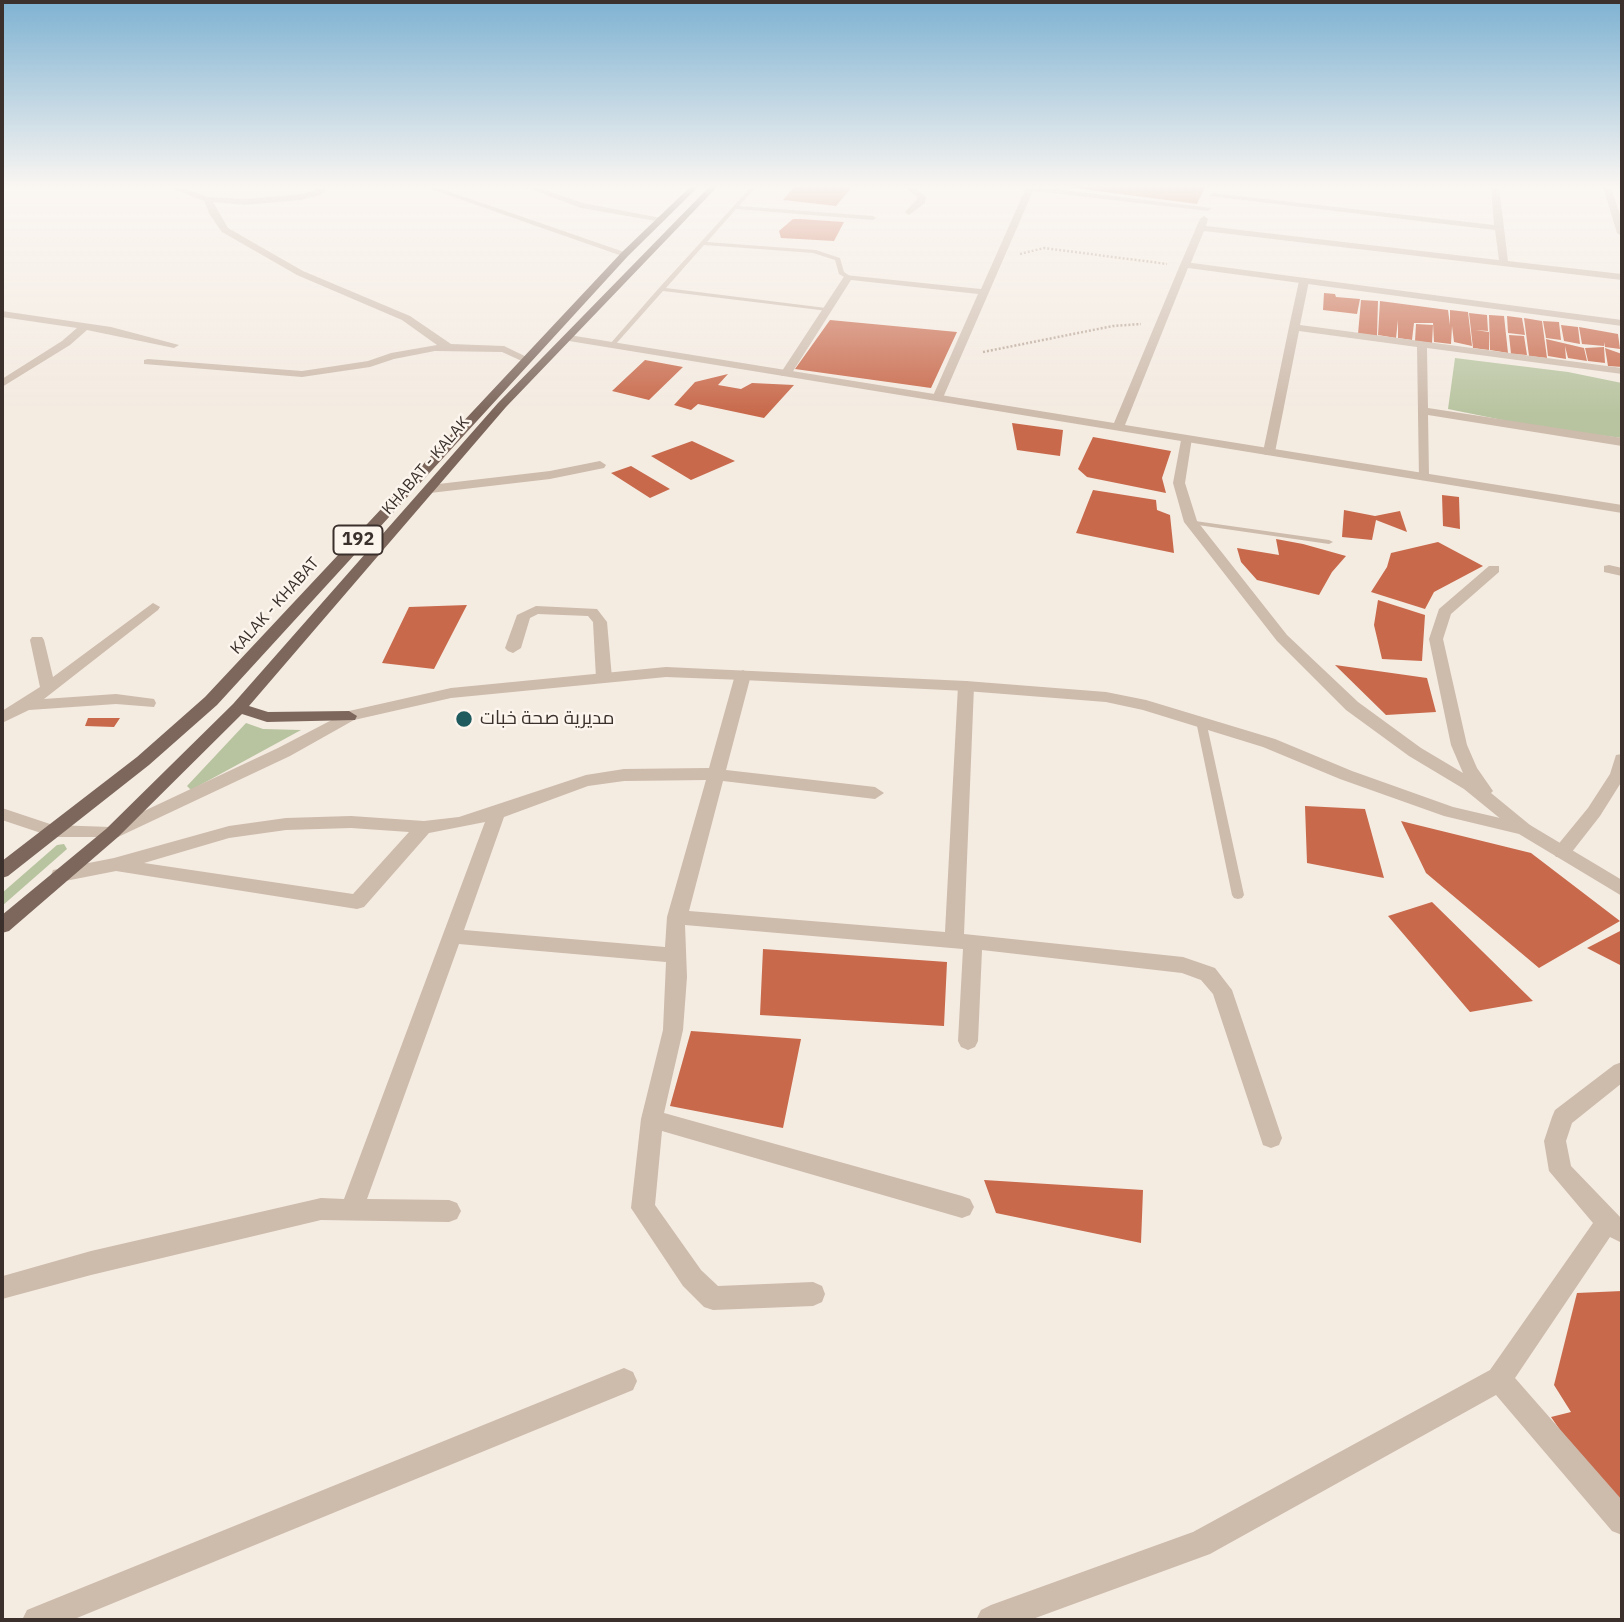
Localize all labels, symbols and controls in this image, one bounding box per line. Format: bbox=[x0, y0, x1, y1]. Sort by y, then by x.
street label: KHABAT - KALAK bbox=[378, 413, 474, 519]
road number: 192 bbox=[334, 526, 382, 554]
street label: KALAK - KHABAT bbox=[227, 554, 323, 658]
place label: مديرية صحة خبات bbox=[480, 708, 614, 730]
marker: مديرية صحة خبات bbox=[454, 709, 474, 729]

